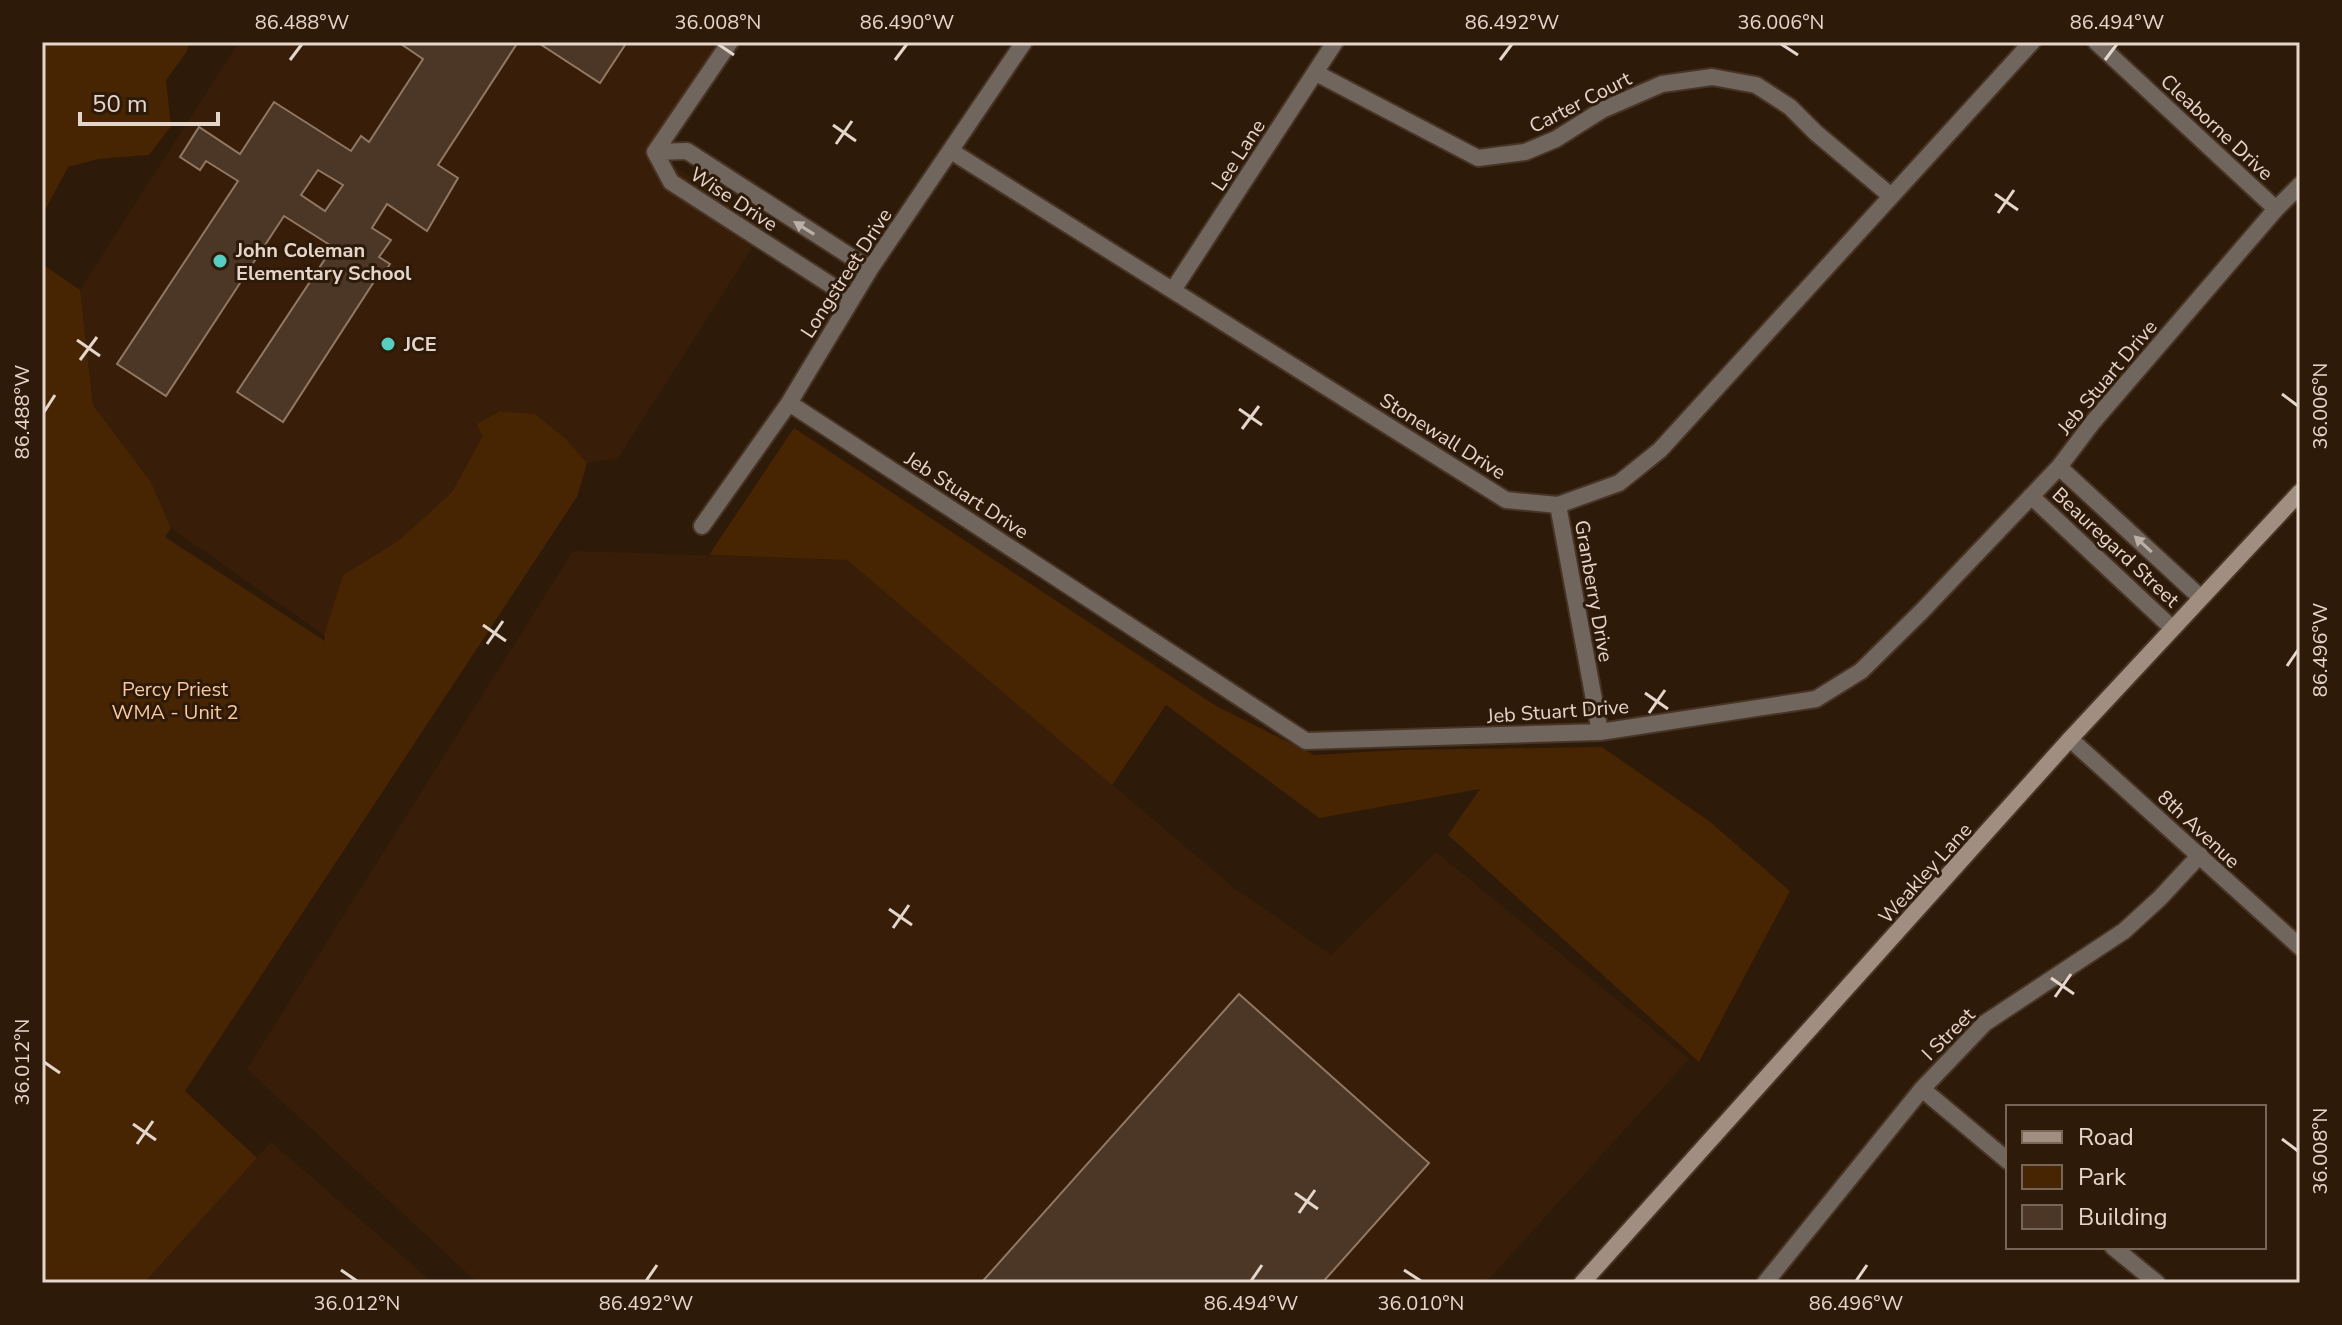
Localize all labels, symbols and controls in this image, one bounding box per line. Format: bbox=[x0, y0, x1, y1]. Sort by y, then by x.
text: 86.488°W bbox=[255, 9, 349, 36]
text: 36.008°N bbox=[675, 9, 761, 36]
text: 86.490°W bbox=[860, 9, 954, 36]
text: 86.492°W bbox=[1465, 9, 1559, 36]
text: 36.006°N bbox=[1738, 9, 1824, 36]
text: 86.494°W bbox=[2070, 9, 2164, 36]
street label: Carter Court bbox=[1525, 65, 1637, 140]
street label: Cleaborne Drive bbox=[2154, 68, 2279, 187]
scale bar bbox=[80, 76, 218, 126]
text: 50 m bbox=[92, 88, 148, 120]
street label: Lee Lane bbox=[1205, 114, 1272, 196]
street label: Wise Drive bbox=[685, 161, 783, 238]
street label: Longstreet Drive bbox=[794, 203, 898, 343]
one-way arrow bbox=[793, 221, 815, 235]
place label: John Coleman Elementary School bbox=[235, 237, 412, 287]
marker: John Coleman Elementary School bbox=[211, 252, 229, 270]
street label: Jeb Stuart Drive bbox=[2051, 314, 2163, 441]
place label: JCE bbox=[403, 331, 437, 358]
marker: JCE bbox=[379, 335, 397, 353]
text: 36.006°N bbox=[2307, 363, 2334, 449]
text: 86.488°W bbox=[9, 365, 36, 459]
street label: Stonewall Drive bbox=[1375, 387, 1511, 486]
street label: Jeb Stuart Drive bbox=[899, 445, 1034, 545]
street label: Beauregard Street bbox=[2046, 481, 2186, 614]
street label: Granberry Drive bbox=[1568, 518, 1619, 664]
one-way arrow bbox=[2134, 536, 2153, 554]
text: 86.496°W bbox=[2307, 603, 2334, 697]
park label: Percy Priest WMA - Unit 2 bbox=[111, 676, 239, 726]
street label: Jeb Stuart Drive bbox=[1485, 693, 1630, 730]
street label: 8th Avenue bbox=[2152, 784, 2246, 875]
street label: Weakley Lane bbox=[1873, 817, 1978, 930]
street label: I Street bbox=[1916, 1001, 1982, 1067]
text: 36.012°N bbox=[9, 1019, 36, 1105]
legend bbox=[2006, 1105, 2266, 1249]
text: 36.008°N bbox=[2307, 1108, 2334, 1194]
text: Road bbox=[2078, 1121, 2134, 1153]
text: Park bbox=[2078, 1161, 2127, 1193]
text: Building bbox=[2078, 1201, 2168, 1233]
text: 36.012°N bbox=[314, 1290, 400, 1317]
text: 86.492°W bbox=[599, 1290, 693, 1317]
text: 86.494°W bbox=[1204, 1290, 1298, 1317]
text: 36.010°N bbox=[1378, 1290, 1464, 1317]
text: 86.496°W bbox=[1809, 1290, 1903, 1317]

